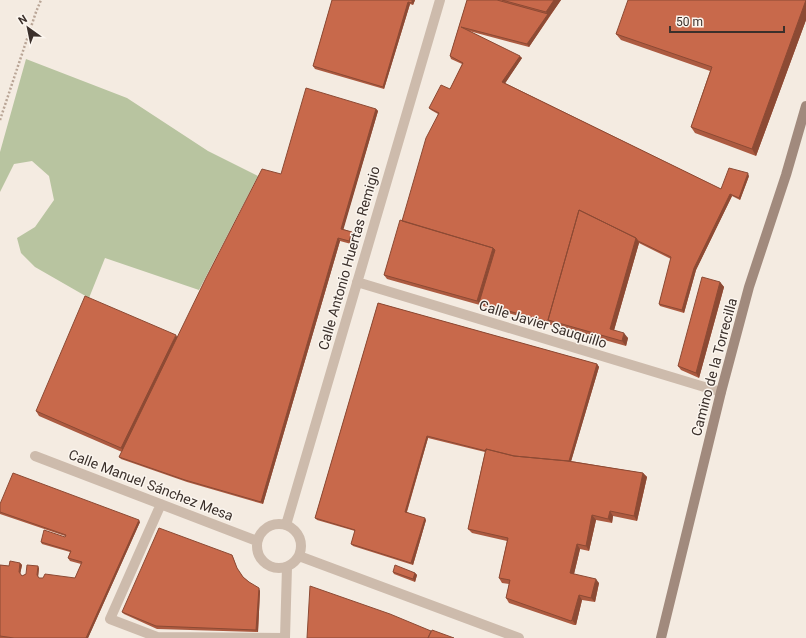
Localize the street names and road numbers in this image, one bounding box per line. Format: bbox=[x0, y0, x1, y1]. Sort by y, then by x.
street label: Calle Antonio Huertas Remigio bbox=[315, 164, 383, 352]
street label: Camino de la Torrecilla bbox=[688, 296, 740, 438]
street label: Calle Javier Sauquillo bbox=[477, 297, 609, 351]
street label: Calle Manuel Sánchez Mesa bbox=[66, 446, 236, 524]

